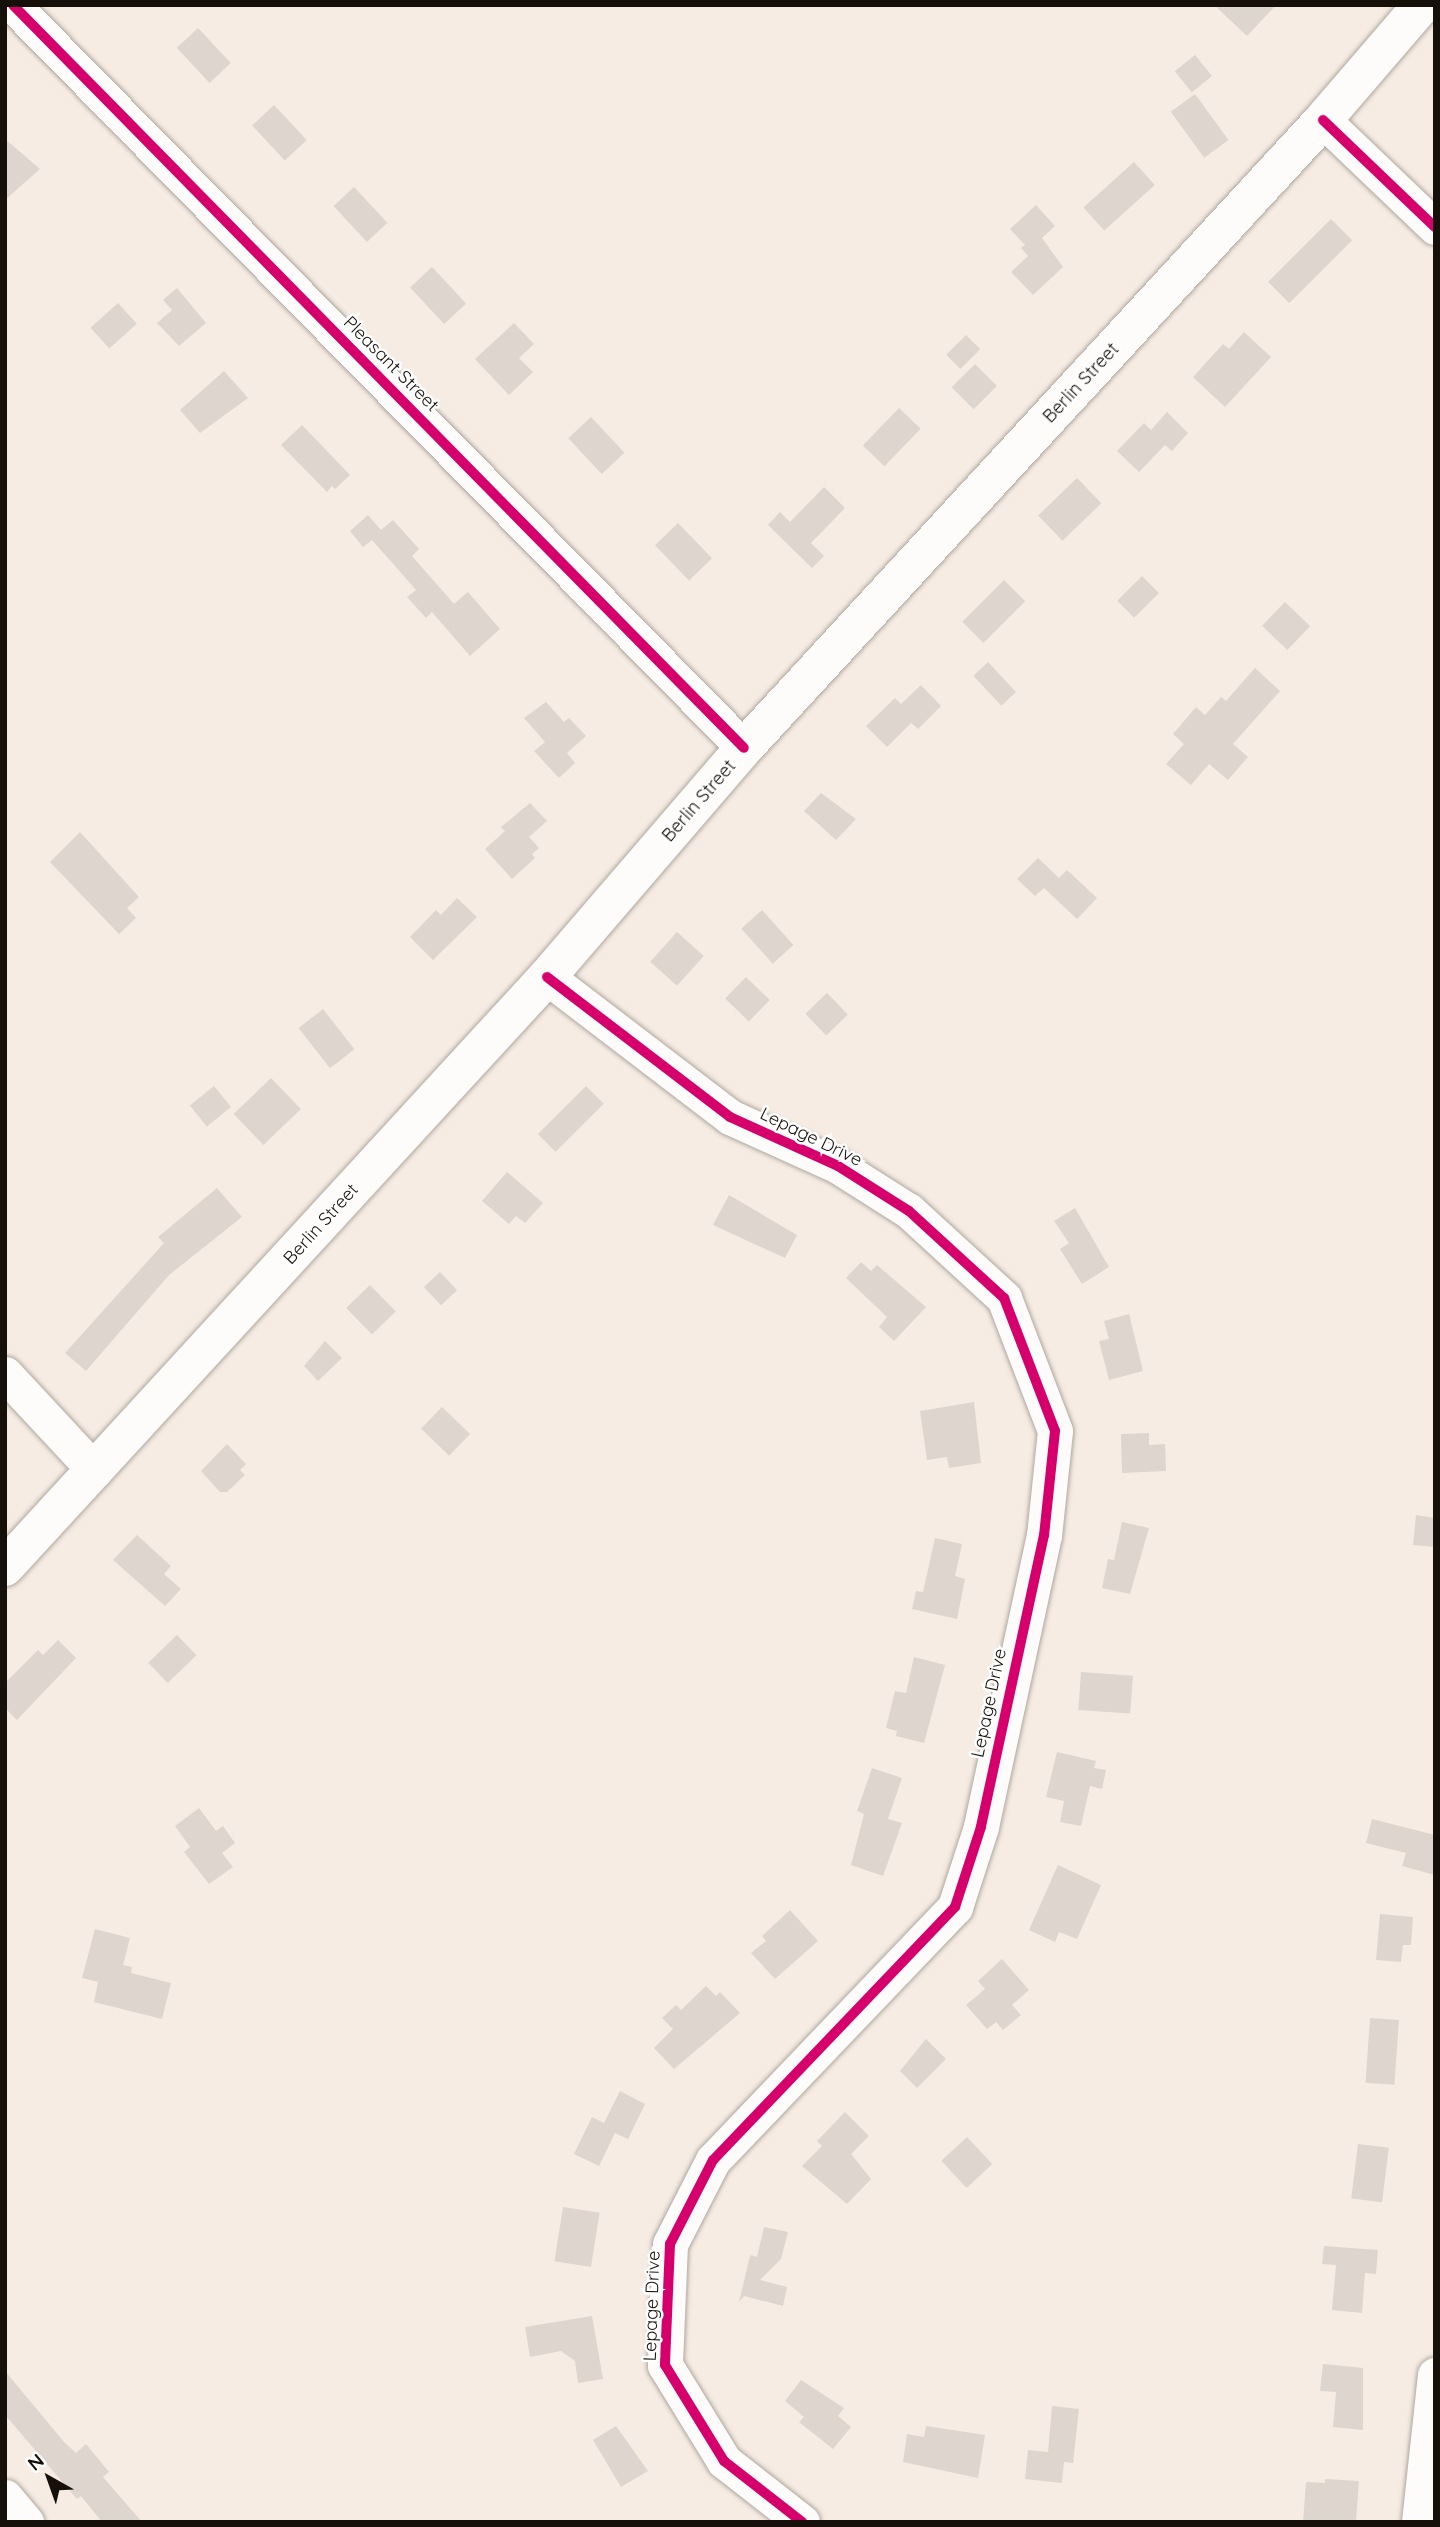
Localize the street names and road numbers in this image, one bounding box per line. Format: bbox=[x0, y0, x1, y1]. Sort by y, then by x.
street label: Pleasant Street bbox=[339, 312, 443, 416]
street label: Berlin Street bbox=[1039, 339, 1123, 427]
street label: Berlin Street bbox=[658, 756, 740, 846]
street label: Lepage Drive bbox=[756, 1103, 866, 1171]
street label: Berlin Street bbox=[279, 1179, 363, 1269]
street label: Lepage Drive bbox=[967, 1647, 1011, 1759]
street label: Lepage Drive bbox=[639, 2250, 665, 2362]

